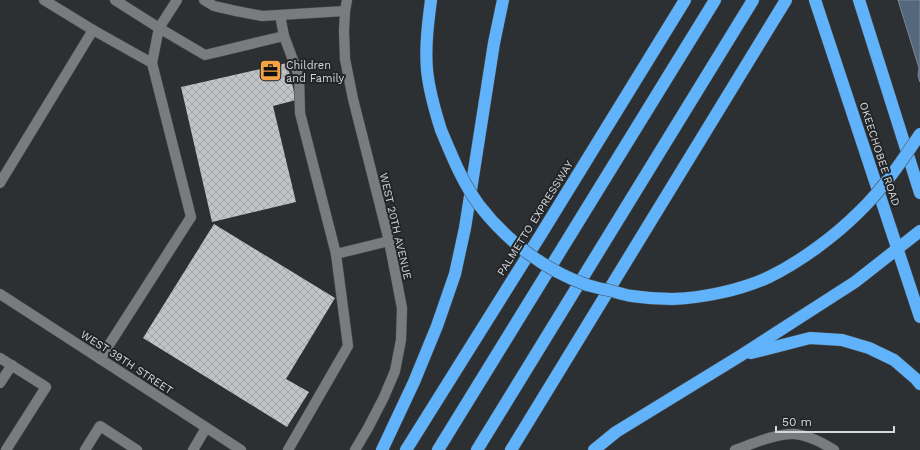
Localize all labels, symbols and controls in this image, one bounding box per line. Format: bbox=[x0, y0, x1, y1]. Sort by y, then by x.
office icon: Children and Family bbox=[258, 58, 284, 84]
place label: Children and Family bbox=[286, 59, 345, 85]
street label: OKEECHOBEE ROAD bbox=[857, 101, 903, 208]
street label: PALMETTO EXPRESSWAY bbox=[495, 158, 577, 278]
street label: WEST 20TH AVENUE bbox=[377, 171, 414, 281]
street label: WEST 39TH STREET bbox=[78, 328, 176, 397]
scale bar bbox=[776, 408, 894, 434]
text: 50 m bbox=[782, 415, 812, 429]

